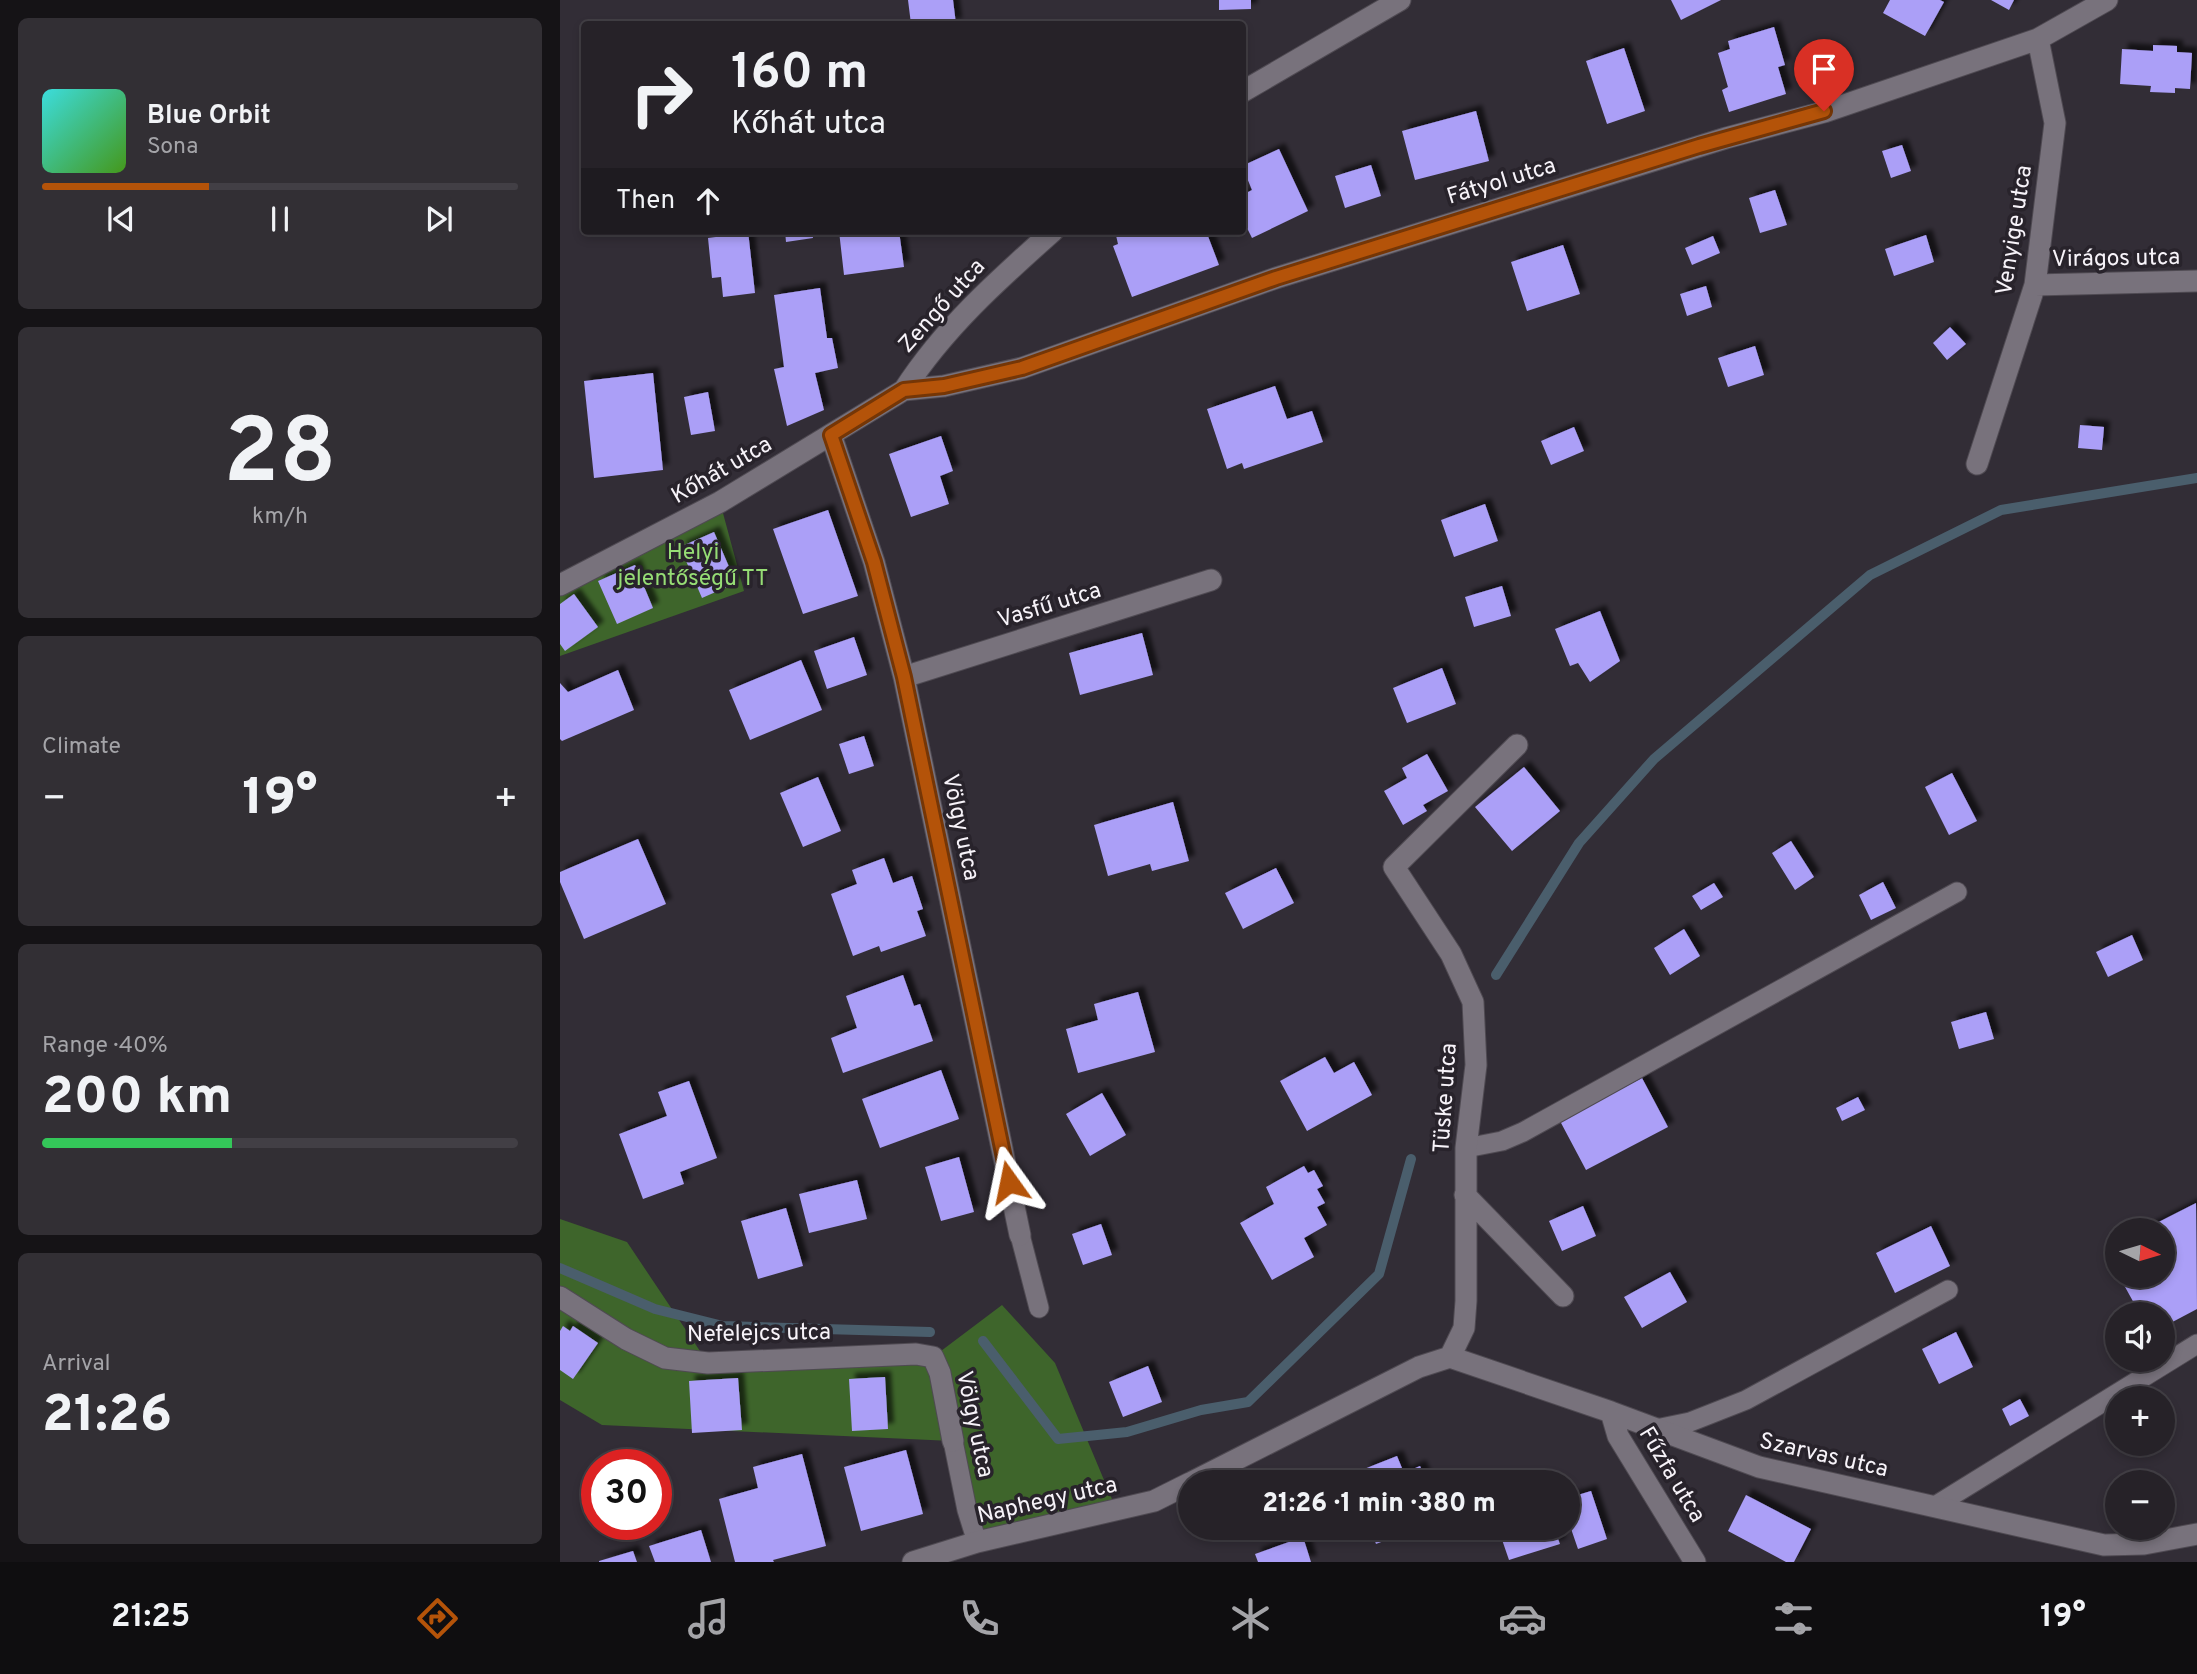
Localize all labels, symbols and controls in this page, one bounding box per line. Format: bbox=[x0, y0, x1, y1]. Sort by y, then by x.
pin bbox=[1794, 39, 1854, 111]
text: 160 m bbox=[731, 44, 868, 106]
icon: right bbox=[616, 49, 707, 140]
icon: arrive bbox=[1805, 50, 1843, 88]
text: Blue Orbit bbox=[147, 100, 271, 133]
text: Kőhát utca bbox=[731, 105, 886, 145]
text: Sona bbox=[147, 133, 198, 162]
street label: Fátyol utca bbox=[1444, 152, 1560, 213]
street label: Venyige utca bbox=[1991, 163, 2040, 298]
icon: ahead bbox=[689, 182, 727, 220]
text: Then bbox=[616, 185, 675, 218]
icon: previous bbox=[102, 200, 140, 238]
icon: pause bbox=[261, 200, 299, 238]
icon: next bbox=[420, 200, 458, 238]
street label: Virágos utca bbox=[2052, 244, 2180, 275]
street label: Zengő utca bbox=[893, 254, 993, 360]
text: 28 bbox=[224, 400, 336, 515]
street label: Kőhát utca bbox=[667, 431, 778, 512]
text: km/h bbox=[252, 503, 308, 532]
park label: Helyi jelentőségű TT bbox=[616, 539, 768, 594]
street label: Vasfű utca bbox=[994, 577, 1105, 636]
text: Climate bbox=[42, 733, 121, 762]
text: 19° bbox=[242, 767, 318, 833]
street label: Völgy utca bbox=[934, 772, 985, 883]
text: − bbox=[42, 776, 67, 825]
text: + bbox=[493, 776, 518, 825]
text: Range · 40% bbox=[42, 1032, 168, 1061]
street label: Tüske utca bbox=[1428, 1042, 1465, 1154]
text: 200 km bbox=[42, 1066, 232, 1132]
position arrow bbox=[972, 1145, 1046, 1219]
north arrow bbox=[2105, 1218, 2175, 1288]
map controls bbox=[2105, 1218, 2175, 1540]
button: sound bbox=[2105, 1302, 2175, 1372]
street label: Nefelejcs utca bbox=[687, 1319, 831, 1350]
text: Arrival bbox=[42, 1350, 111, 1379]
street label: Völgy utca bbox=[948, 1369, 999, 1480]
text: 21:26 bbox=[42, 1384, 172, 1450]
button: + bbox=[2105, 1386, 2175, 1456]
street label: Fűzfa utca bbox=[1631, 1422, 1711, 1529]
street label: Szarvas utca bbox=[1756, 1428, 1891, 1485]
speed limit sign: 30 bbox=[581, 1449, 672, 1540]
button: − bbox=[2105, 1470, 2175, 1540]
street label: Naphegy utca bbox=[975, 1471, 1120, 1532]
text: 21:26 · 1 min · 380 m bbox=[1262, 1488, 1496, 1521]
icon: directions bbox=[413, 1594, 462, 1643]
icon: music bbox=[684, 1594, 733, 1643]
icon: phone bbox=[955, 1594, 1004, 1643]
icon: climate bbox=[1226, 1594, 1275, 1643]
icon: car bbox=[1498, 1594, 1547, 1643]
icon: filters bbox=[1769, 1594, 1818, 1643]
text: 21:25 bbox=[111, 1598, 190, 1638]
text: 19° bbox=[2040, 1598, 2086, 1638]

